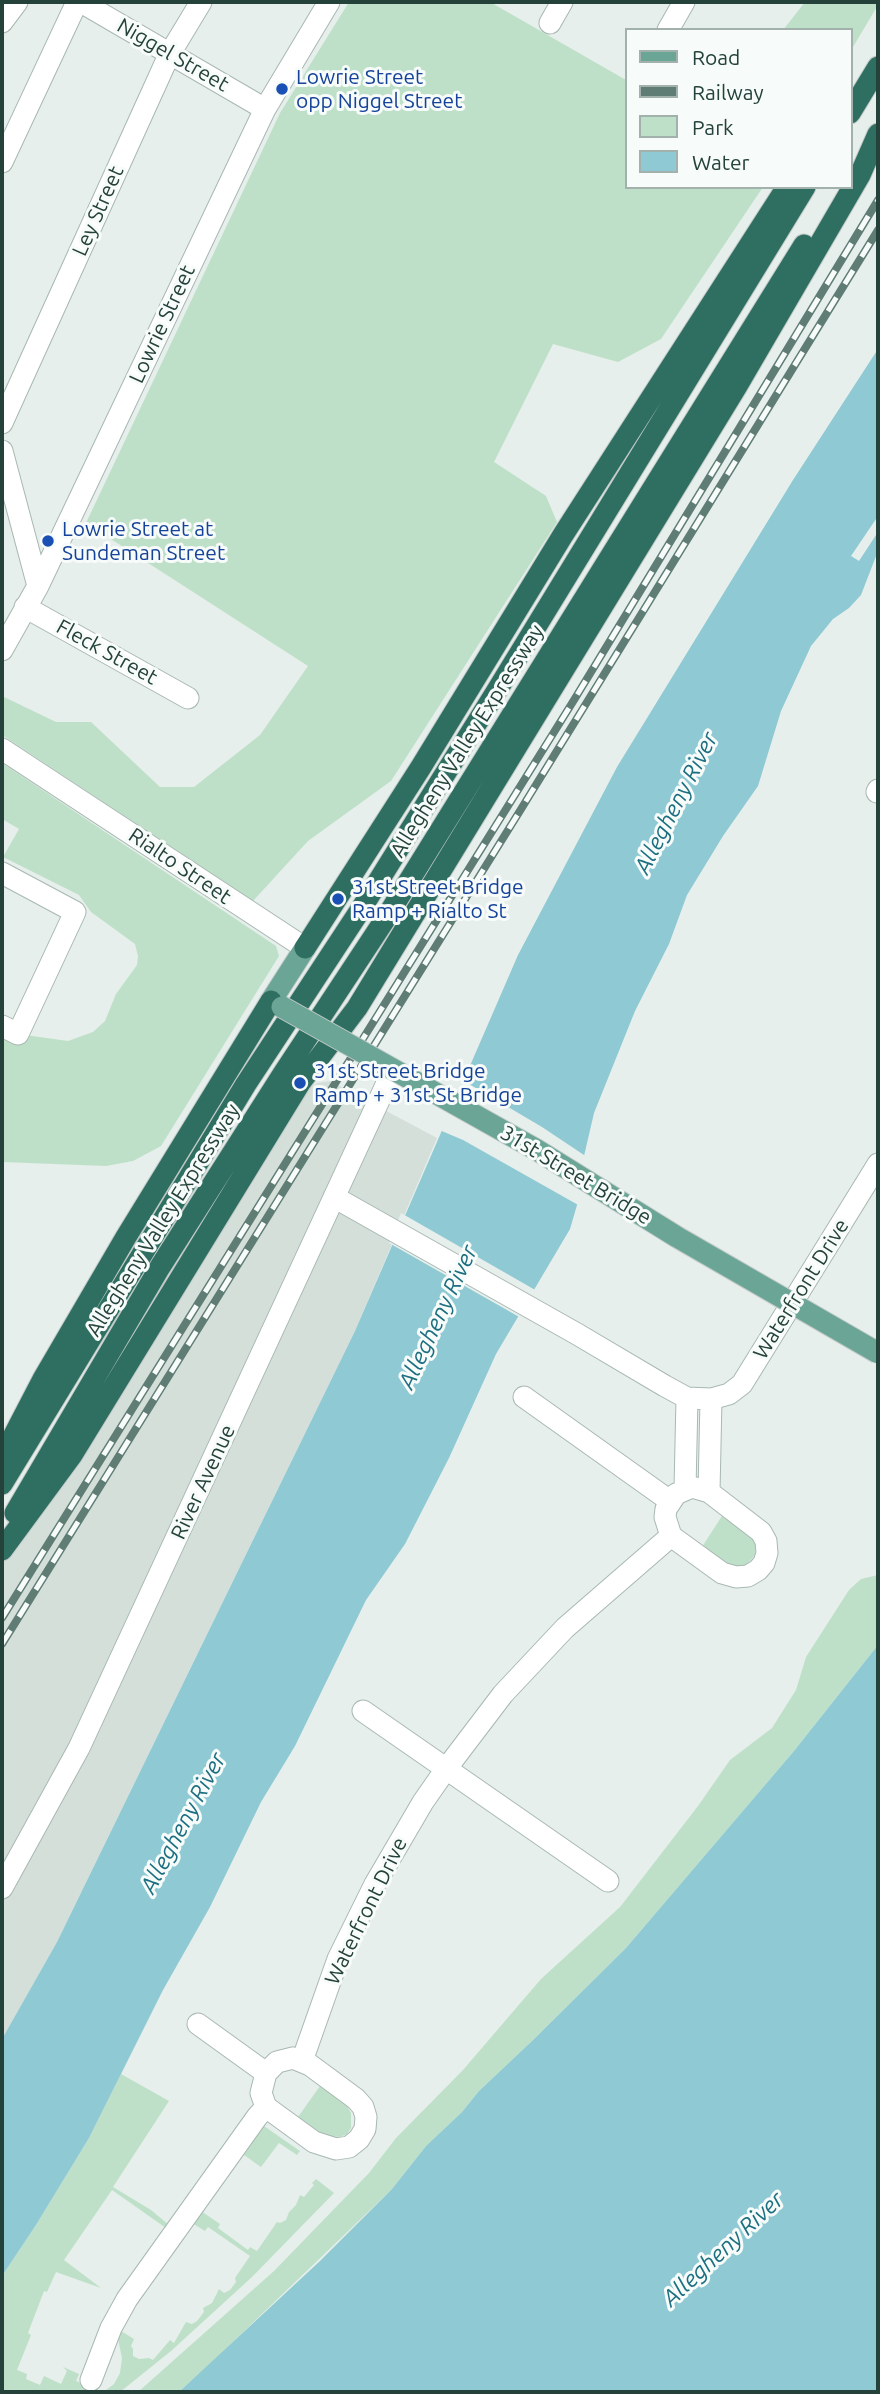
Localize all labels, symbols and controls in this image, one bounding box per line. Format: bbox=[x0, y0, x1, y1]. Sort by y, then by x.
street label: Niggel Street bbox=[113, 13, 233, 97]
legend bbox=[624, 28, 852, 189]
text: Road bbox=[692, 45, 740, 69]
place label: Lowrie Street opp Niggel Street bbox=[296, 64, 462, 114]
text: Railway bbox=[692, 80, 764, 104]
marker: Lowrie Street opp Niggel Street bbox=[274, 81, 290, 97]
text: Park bbox=[692, 115, 734, 139]
text: Water bbox=[692, 150, 750, 174]
street label: Ley Street bbox=[67, 162, 129, 260]
street label: Lowrie Street bbox=[124, 261, 200, 387]
place label: Lowrie Street at Sundeman Street bbox=[62, 516, 225, 566]
marker: Lowrie Street at Sundeman Street bbox=[40, 533, 56, 549]
street label: Fleck Street bbox=[52, 614, 162, 690]
street label: Allegheny Valley Expressway bbox=[385, 620, 549, 862]
water label: Allegheny River bbox=[628, 727, 724, 879]
street label: Rialto Street bbox=[124, 822, 236, 910]
place label: 31st Street Bridge Ramp + Rialto St bbox=[352, 874, 524, 924]
marker: 31st Street Bridge Ramp + Rialto St bbox=[330, 891, 346, 907]
place label: 31st Street Bridge Ramp + 31st St Bridge bbox=[314, 1058, 522, 1108]
marker: 31st Street Bridge Ramp + 31st St Bridge bbox=[292, 1075, 308, 1091]
street label: Allegheny Valley Expressway bbox=[81, 1099, 245, 1341]
street label: 31st Street Bridge bbox=[496, 1120, 656, 1230]
street label: Waterfront Drive bbox=[748, 1214, 854, 1364]
water label: Allegheny River bbox=[393, 1241, 483, 1393]
street label: River Avenue bbox=[165, 1421, 241, 1543]
water label: Allegheny River bbox=[134, 1748, 232, 1898]
street label: Waterfront Drive bbox=[319, 1833, 413, 1989]
water label: Allegheny River bbox=[657, 2186, 789, 2312]

